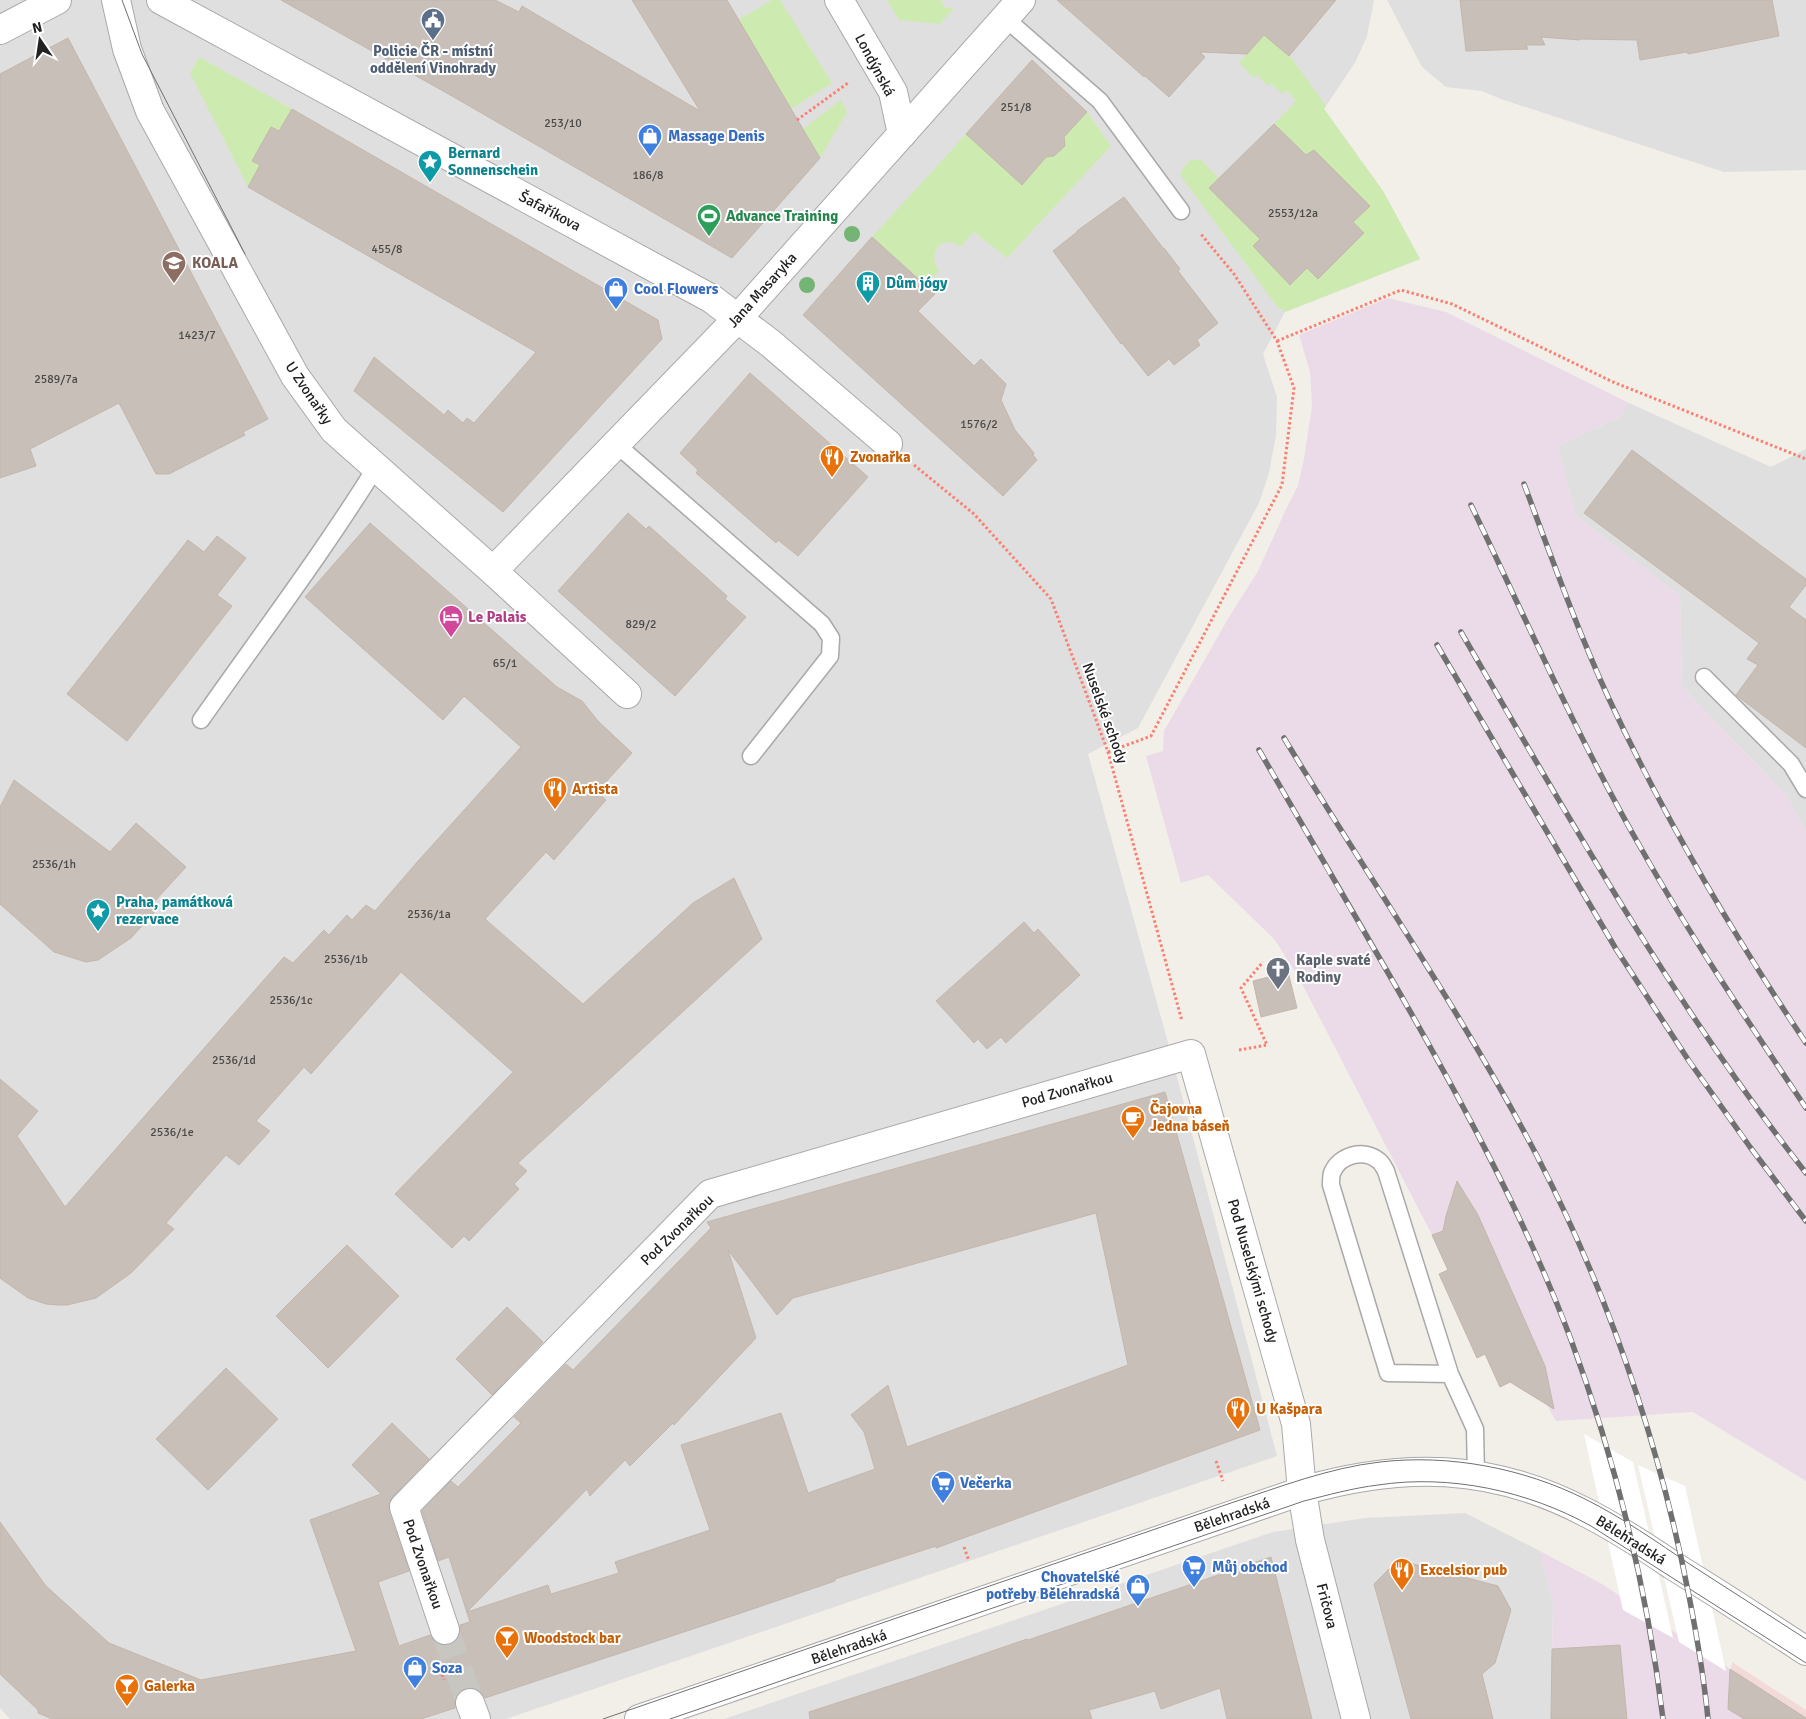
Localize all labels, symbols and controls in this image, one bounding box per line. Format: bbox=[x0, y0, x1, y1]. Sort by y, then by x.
public building icon: Policie ČR - místní oddělení Vinohrady bbox=[420, 7, 446, 41]
north arrow bbox=[15, 15, 65, 65]
text: N bbox=[31, 18, 44, 37]
street label: Londýnská bbox=[851, 31, 899, 99]
place label: Policie ČR - místní oddělení Vinohrady bbox=[370, 41, 497, 77]
house number: 251/8 bbox=[1001, 100, 1031, 115]
house number: 253/10 bbox=[544, 116, 582, 131]
shop icon: Massage Denis bbox=[637, 123, 663, 157]
place label: Massage Denis bbox=[668, 127, 765, 145]
place label: Bernard Sonnenschein bbox=[448, 144, 538, 179]
place icon: Bernard Sonnenschein bbox=[417, 149, 443, 183]
house number: 186/8 bbox=[633, 168, 663, 183]
street label: Šafaříkova bbox=[516, 186, 585, 235]
sports icon: Advance Training bbox=[696, 203, 722, 237]
house number: 2553/12a bbox=[1268, 206, 1318, 221]
place label: Advance Training bbox=[726, 207, 838, 225]
house number: 455/8 bbox=[372, 242, 402, 257]
street label: Jana Masaryka bbox=[724, 249, 800, 331]
school or university icon: KOALA bbox=[161, 250, 187, 284]
place label: KOALA bbox=[192, 254, 238, 272]
building icon: Dům jógy bbox=[855, 270, 881, 304]
place label: Dům jógy bbox=[886, 274, 948, 292]
shop icon: Cool Flowers bbox=[603, 276, 629, 310]
place label: Cool Flowers bbox=[634, 280, 719, 298]
house number: 1423/7 bbox=[178, 328, 216, 343]
street label: U Zvonařky bbox=[282, 358, 336, 428]
house number: 2589/7a bbox=[34, 372, 78, 387]
house number: 1576/2 bbox=[960, 417, 998, 432]
restaurant icon: Zvonařka bbox=[819, 444, 845, 478]
place label: Zvonařka bbox=[850, 448, 911, 466]
hotel icon: Le Palais bbox=[438, 604, 464, 638]
place label: Le Palais bbox=[468, 608, 527, 626]
house number: 829/2 bbox=[626, 617, 656, 632]
house number: 65/1 bbox=[493, 656, 517, 671]
street label: Nuselské schody bbox=[1078, 660, 1132, 766]
restaurant icon: Artista bbox=[542, 776, 568, 810]
place label: Artista bbox=[572, 780, 618, 798]
house number: 2536/1h bbox=[32, 857, 76, 872]
place label: Praha, památková rezervace bbox=[116, 893, 233, 928]
place icon: Praha, památková rezervace bbox=[85, 898, 111, 932]
house number: 2536/1a bbox=[407, 907, 451, 922]
place label: Kaple svaté Rodiny bbox=[1296, 951, 1371, 986]
house number: 2536/1b bbox=[324, 952, 368, 967]
church icon: Kaple svaté Rodiny bbox=[1265, 956, 1291, 990]
house number: 2536/1c bbox=[269, 993, 313, 1008]
house number: 2536/1d bbox=[212, 1053, 256, 1068]
street label: Pod Zvonařkou bbox=[1019, 1068, 1115, 1112]
place label: Čajovna Jedna báseň bbox=[1150, 1099, 1230, 1135]
cafe icon: Čajovna Jedna báseň bbox=[1120, 1105, 1146, 1139]
house number: 2536/1e bbox=[150, 1125, 194, 1140]
street label: Pod Zvonařkou bbox=[637, 1191, 717, 1269]
street label: Pod Nuselskými schody bbox=[1224, 1197, 1282, 1345]
restaurant icon: U Kašpara bbox=[1225, 1396, 1251, 1430]
place label: U Kašpara bbox=[1256, 1400, 1323, 1418]
supermarket icon: Večerka bbox=[930, 1470, 956, 1504]
place label: Večerka bbox=[960, 1474, 1012, 1492]
street label: Bělehradská bbox=[1192, 1494, 1272, 1536]
street label: Bělehradská bbox=[1593, 1511, 1669, 1569]
street label: Pod Zvonařkou bbox=[399, 1517, 447, 1611]
supermarket icon: Můj obchod bbox=[1181, 1554, 1207, 1588]
restaurant icon: Excelsior pub bbox=[1389, 1557, 1415, 1591]
place label: Můj obchod bbox=[1212, 1558, 1288, 1576]
place label: Excelsior pub bbox=[1420, 1561, 1507, 1579]
place label: Chovatelské potřeby Bělehradská bbox=[986, 1568, 1120, 1603]
shop icon: Chovatelské potřeby Bělehradská bbox=[1125, 1573, 1151, 1607]
street label: Fričova bbox=[1313, 1581, 1341, 1631]
bar icon: Woodstock bar bbox=[494, 1625, 520, 1659]
street label: Bělehradská bbox=[809, 1626, 889, 1668]
place label: Woodstock bar bbox=[524, 1629, 621, 1647]
shop icon: Soza bbox=[402, 1655, 428, 1689]
place label: Soza bbox=[432, 1659, 463, 1677]
bar icon: Galerka bbox=[114, 1673, 140, 1707]
place label: Galerka bbox=[144, 1677, 195, 1695]

